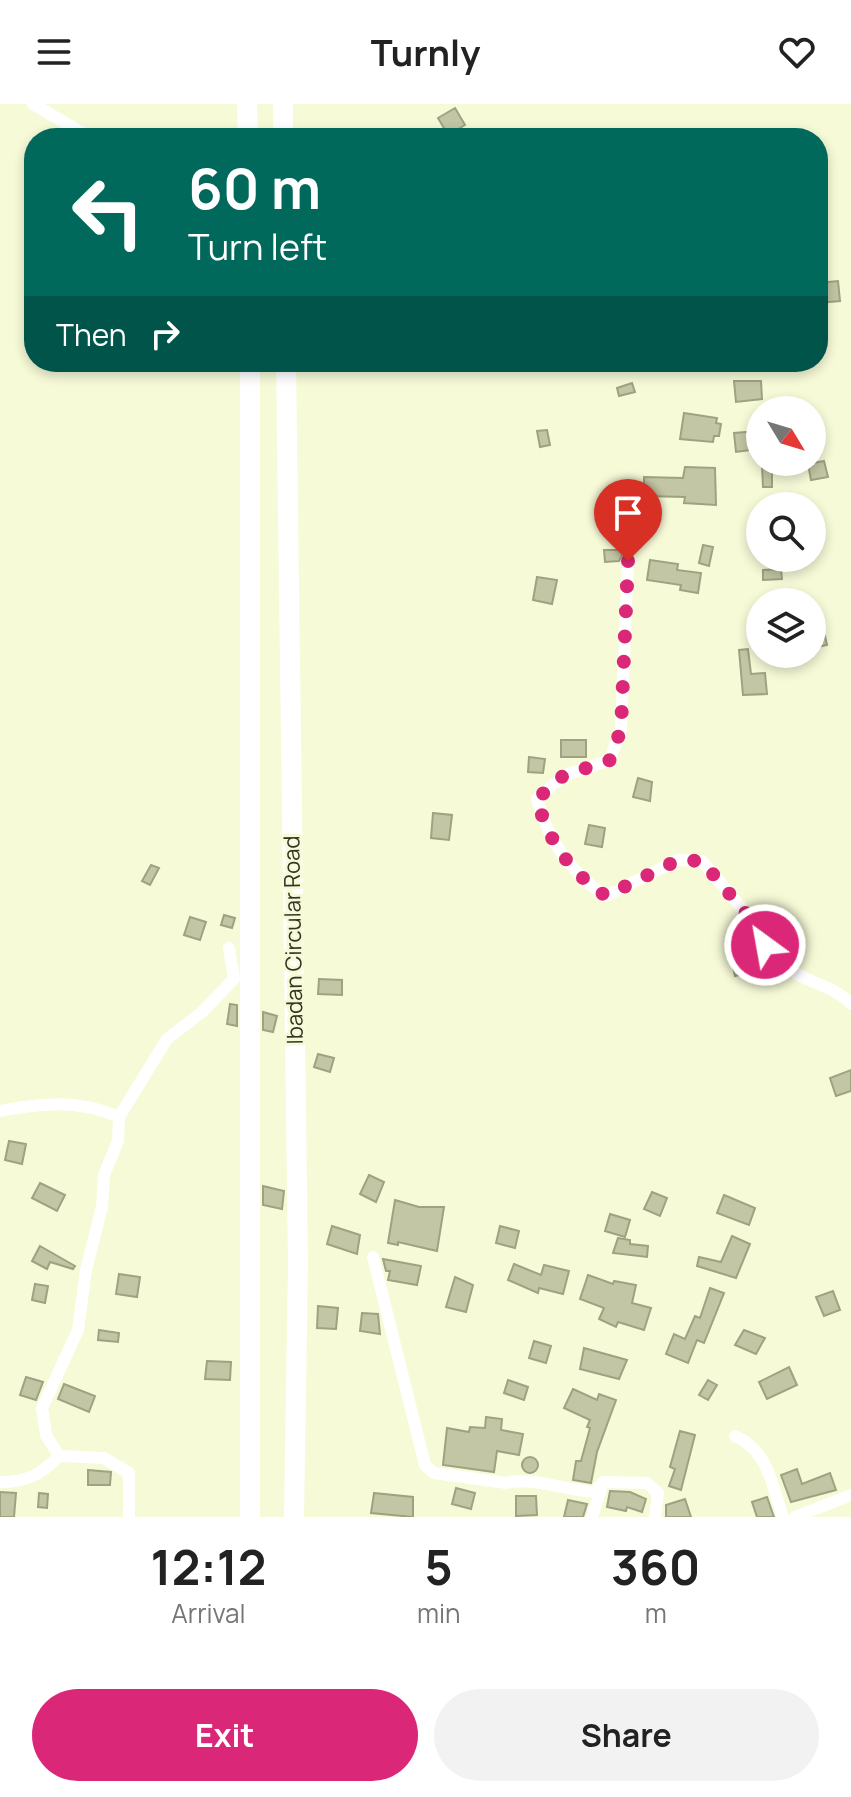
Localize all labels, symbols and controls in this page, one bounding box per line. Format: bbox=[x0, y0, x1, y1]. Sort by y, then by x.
text: Turnly bbox=[371, 28, 480, 77]
icon: menu bbox=[32, 30, 76, 74]
icon: heart bbox=[775, 30, 819, 74]
text: 60 m bbox=[188, 149, 321, 226]
icon: left bbox=[56, 160, 160, 264]
text: Turn left bbox=[188, 222, 327, 271]
icon: right bbox=[143, 312, 187, 356]
text: Then bbox=[56, 314, 127, 355]
north arrow bbox=[746, 396, 826, 476]
map controls bbox=[746, 396, 826, 668]
pin bbox=[594, 479, 662, 561]
icon: arrive bbox=[606, 491, 650, 535]
button: search bbox=[746, 492, 826, 572]
button: layers bbox=[746, 588, 826, 668]
street label: Ibadan Circular Road bbox=[276, 835, 310, 1045]
position arrow bbox=[723, 903, 807, 987]
text: 12:12 bbox=[151, 1534, 266, 1599]
text: 5 bbox=[425, 1534, 453, 1599]
text: 360 bbox=[611, 1534, 700, 1599]
text: Arrival bbox=[171, 1595, 246, 1631]
text: min bbox=[417, 1595, 460, 1631]
text: m bbox=[645, 1595, 667, 1631]
button: Exit bbox=[32, 1689, 418, 1781]
button: Share bbox=[434, 1689, 819, 1781]

